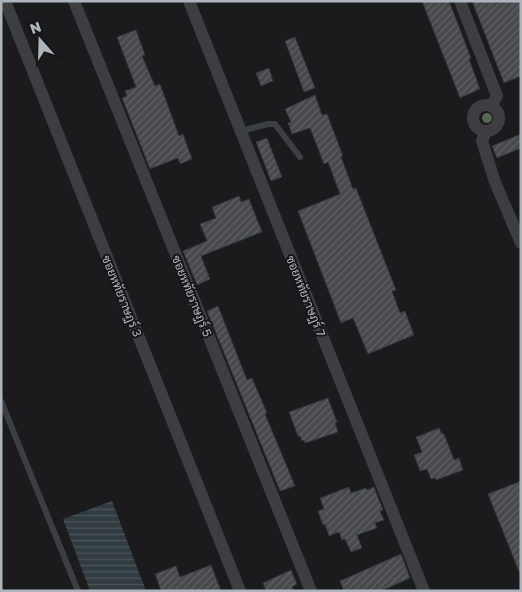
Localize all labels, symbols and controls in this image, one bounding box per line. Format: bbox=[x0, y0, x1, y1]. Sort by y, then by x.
north arrow bbox=[15, 15, 65, 65]
text: N bbox=[27, 18, 43, 37]
street label: ซอยหทัยราษฎร์ 3 bbox=[98, 253, 145, 339]
street label: ซอยหทัยราษฎร์ 5 bbox=[168, 253, 215, 339]
street label: ซอยหทัยราษฎร์ 7 bbox=[282, 253, 329, 339]

